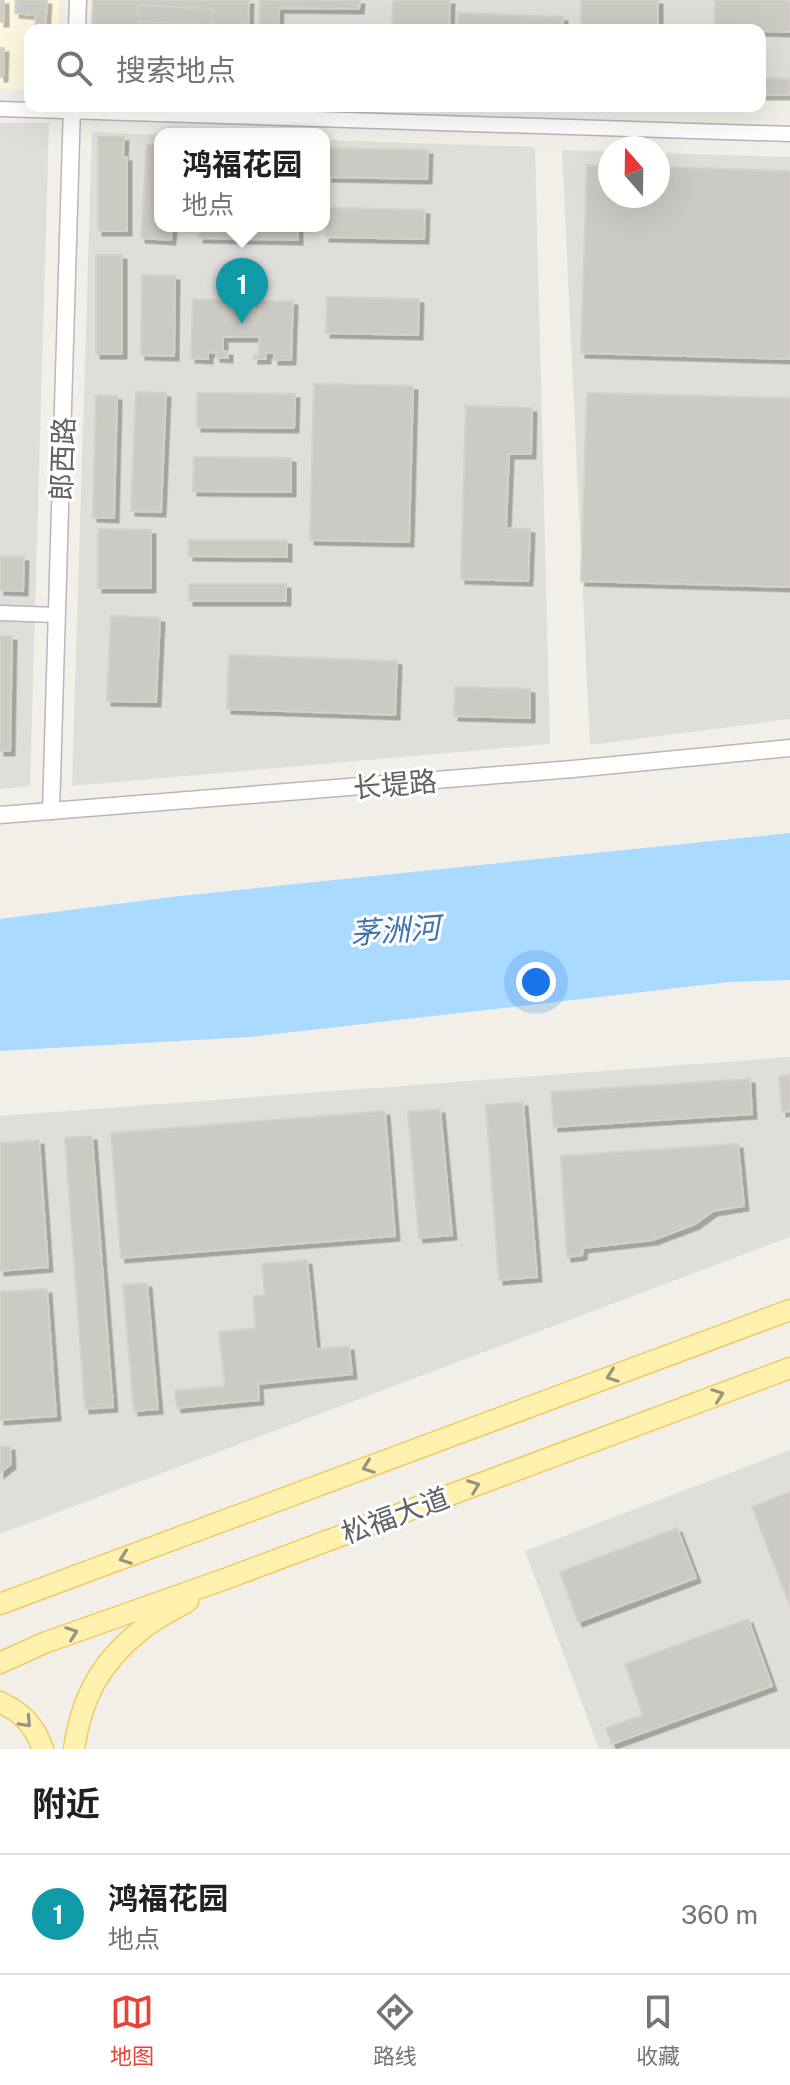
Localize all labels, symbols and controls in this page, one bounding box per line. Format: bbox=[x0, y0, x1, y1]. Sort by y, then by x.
search box bbox=[24, 24, 766, 112]
icon: search bbox=[52, 46, 96, 90]
text: 搜索地点 bbox=[116, 52, 236, 88]
popup bbox=[154, 128, 330, 232]
north arrow bbox=[598, 136, 670, 208]
text: 鸿福花园 bbox=[182, 146, 302, 182]
text: 地点 bbox=[182, 189, 234, 220]
pin: 1 bbox=[216, 258, 268, 324]
street label: 郎西路 bbox=[44, 416, 80, 502]
street label: 长堤路 bbox=[352, 764, 438, 804]
water label: 茅洲河 bbox=[349, 909, 446, 951]
your location bbox=[516, 962, 556, 1002]
one-way arrow bbox=[606, 1366, 620, 1383]
one-way arrow bbox=[710, 1388, 724, 1405]
one-way arrow bbox=[362, 1457, 376, 1474]
one-way arrow bbox=[466, 1479, 480, 1496]
street label: 松福大道 bbox=[337, 1480, 453, 1550]
one-way arrow bbox=[119, 1548, 133, 1565]
one-way arrow bbox=[64, 1627, 78, 1643]
one-way arrow bbox=[17, 1713, 31, 1727]
text: 附近 bbox=[32, 1784, 100, 1824]
text: 鸿福花园 bbox=[108, 1880, 228, 1916]
text: 1 bbox=[52, 1899, 64, 1930]
text: 360 m bbox=[681, 1899, 758, 1930]
text: 地点 bbox=[108, 1923, 160, 1954]
tab: 地图 bbox=[110, 1990, 154, 2070]
tab: 路线 bbox=[373, 1990, 417, 2070]
tab: 收藏 bbox=[636, 1990, 680, 2070]

